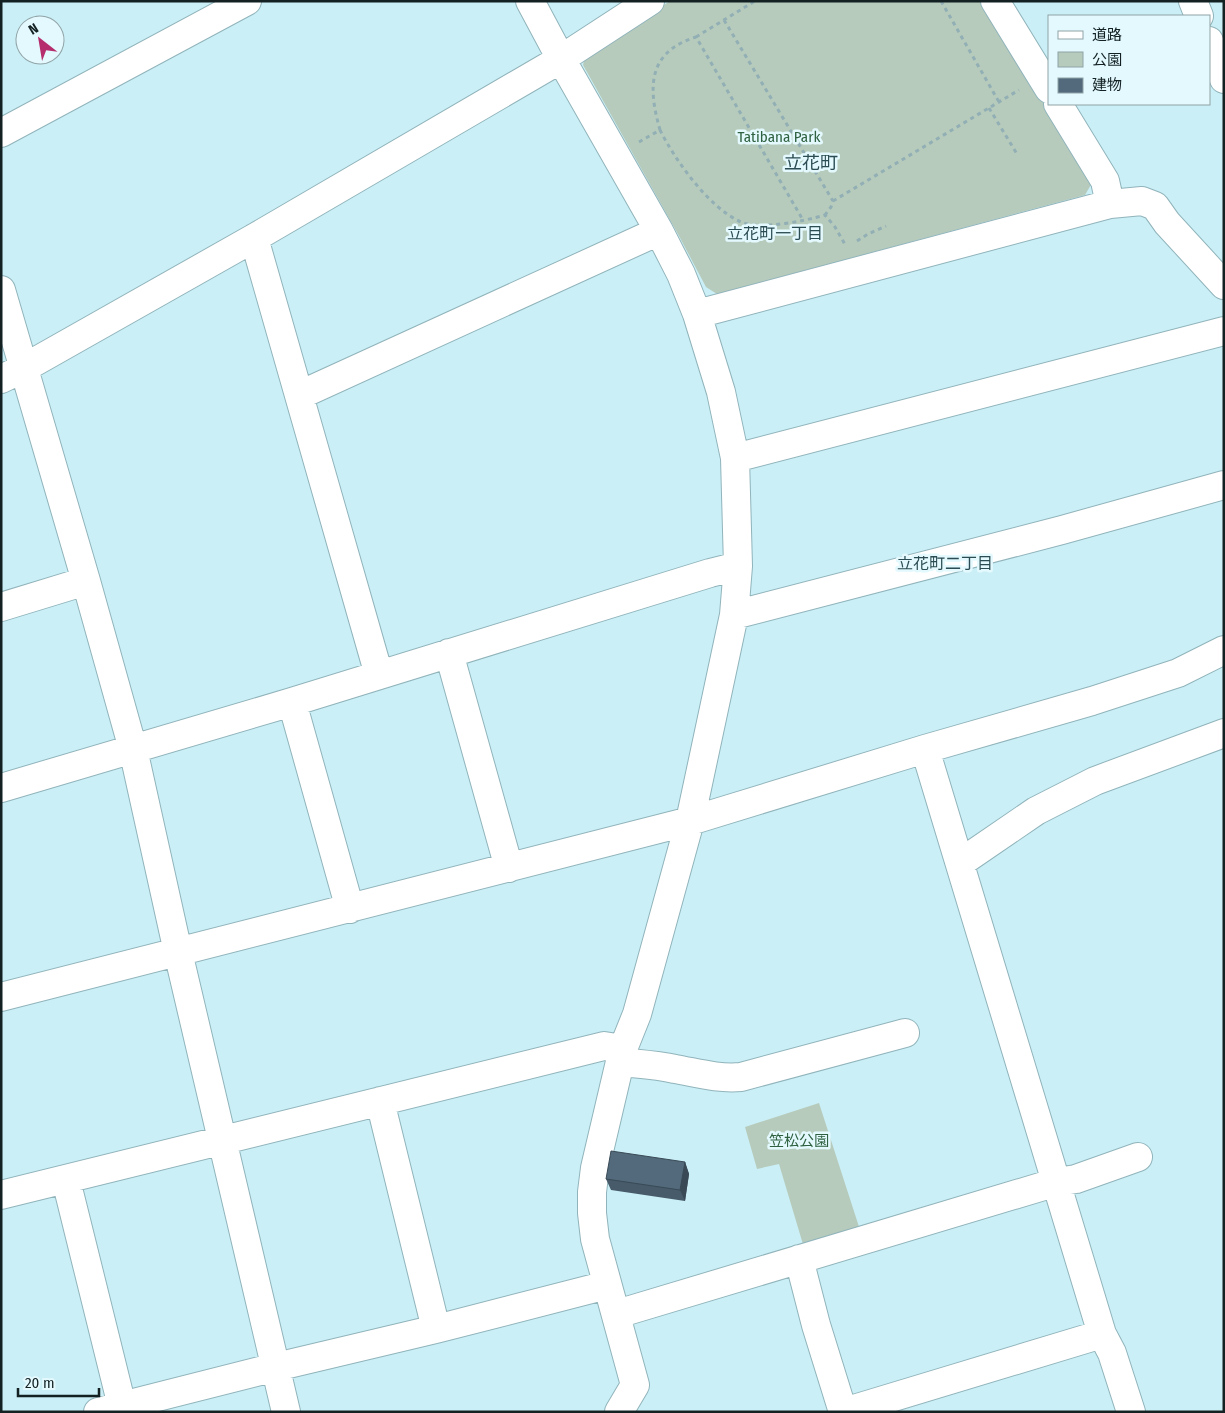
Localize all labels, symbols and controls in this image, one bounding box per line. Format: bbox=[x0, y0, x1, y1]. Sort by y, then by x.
north arrow bbox=[15, 15, 65, 65]
legend bbox=[1048, 15, 1210, 105]
text: N bbox=[26, 20, 42, 39]
text: 道路 bbox=[1092, 26, 1122, 44]
text: 公園 bbox=[1092, 51, 1122, 69]
text: 建物 bbox=[1092, 76, 1122, 94]
park label: Tatibana Park bbox=[738, 128, 820, 146]
district label: 立花町 bbox=[784, 152, 838, 174]
district label: 立花町一丁目 bbox=[727, 224, 823, 243]
district label: 立花町二丁目 bbox=[897, 554, 993, 573]
park label: 笠松公園 bbox=[769, 1132, 829, 1150]
scale bar bbox=[18, 1366, 99, 1398]
text: 20 m bbox=[25, 1374, 55, 1392]

